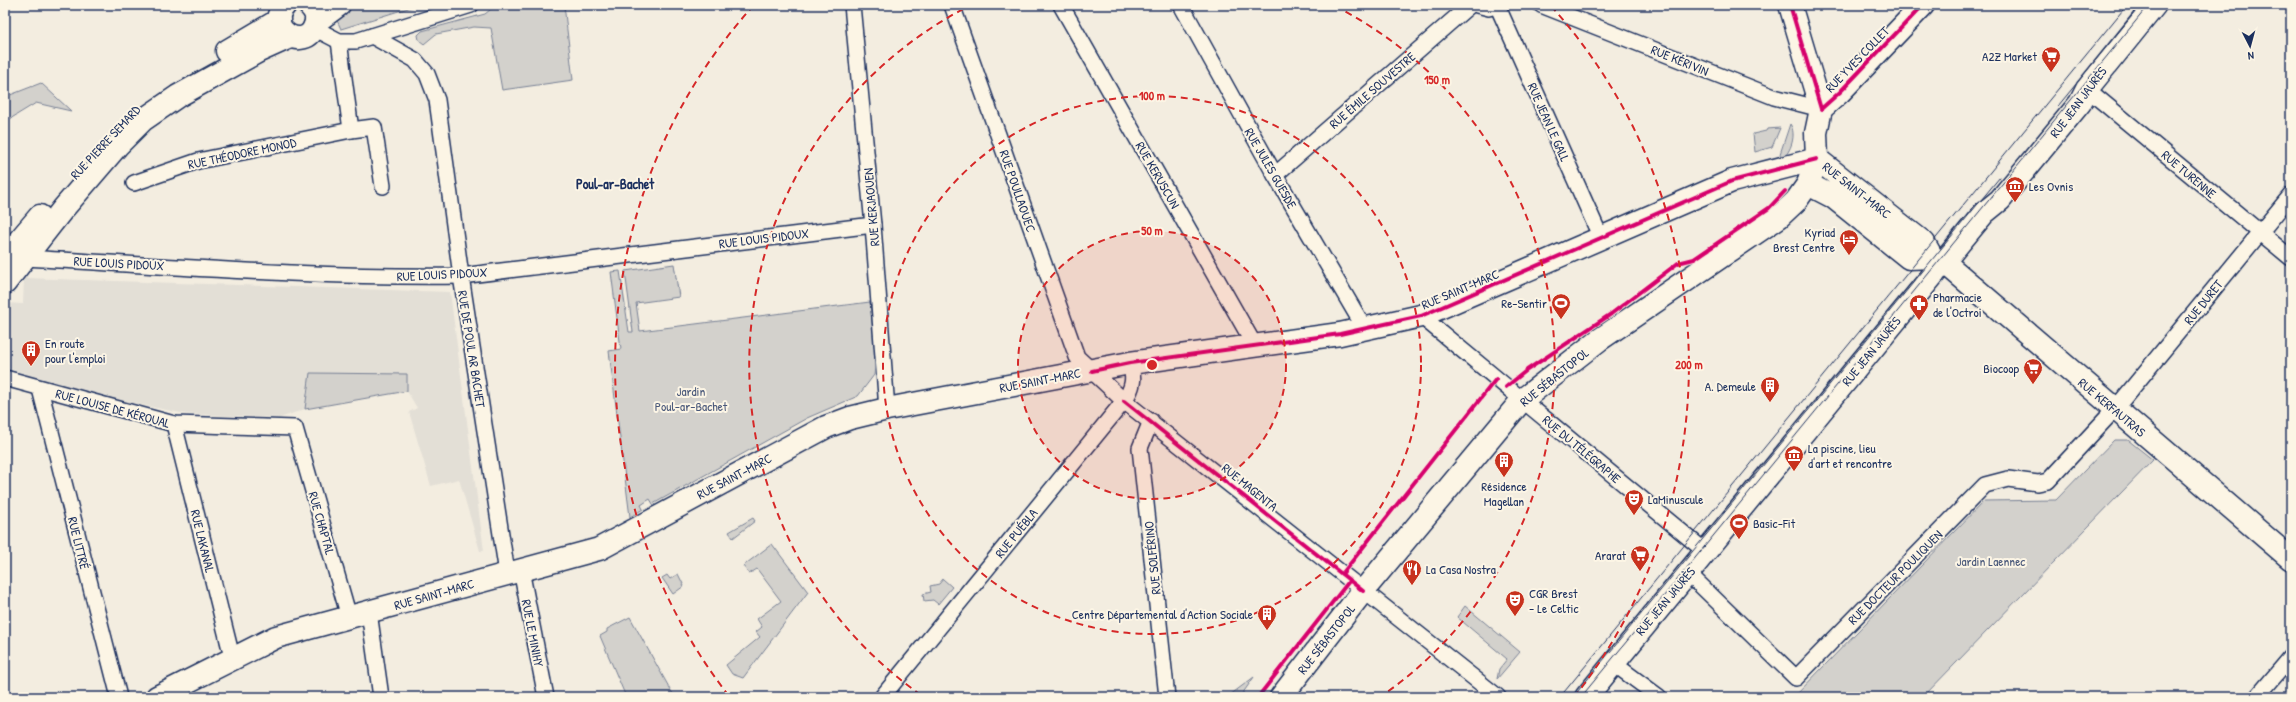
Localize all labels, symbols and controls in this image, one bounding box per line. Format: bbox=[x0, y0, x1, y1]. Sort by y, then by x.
street label: RUE YVES COLLET bbox=[1821, 21, 1894, 96]
north arrow bbox=[2230, 26, 2270, 66]
street label: RUE KÉRIVIN bbox=[1649, 40, 1712, 80]
supermarket icon: A2Z Market bbox=[2040, 45, 2062, 73]
street label: RUE ÉMILE SOUVESTRE bbox=[1325, 47, 1419, 133]
place label: A2Z Market bbox=[1982, 47, 2038, 65]
text: N bbox=[2247, 49, 2255, 63]
street label: RUE JEAN JAURÈS bbox=[2045, 63, 2111, 141]
text: 150 m bbox=[1424, 71, 1450, 88]
street label: RUE JEAN LE GALL bbox=[1524, 80, 1574, 164]
text: 100 m bbox=[1139, 87, 1165, 104]
street label: RUE PIERRE SEMARD bbox=[66, 100, 145, 183]
street label: RUE JULES GUESDE bbox=[1241, 124, 1301, 212]
street label: RUE THÉODORE MONOD bbox=[186, 133, 299, 173]
street label: RUE KERUSCUN bbox=[1132, 138, 1184, 212]
street label: RUE TURENNE bbox=[2158, 146, 2220, 202]
street label: RUE POULLAOUEC bbox=[996, 148, 1040, 234]
street label: RUE SAINT-MARC bbox=[1819, 158, 1895, 222]
street label: RUE KERJAOUEN bbox=[859, 167, 883, 247]
district label: Poul-ar-Bachet bbox=[576, 174, 655, 193]
museum icon: Les Ovnis bbox=[2004, 175, 2026, 203]
place label: Les Ovnis bbox=[2029, 177, 2073, 195]
text: 50 m bbox=[1141, 222, 1163, 239]
place label: Kyriad Brest Centre bbox=[1773, 223, 1835, 256]
street label: RUE LOUIS PIDOUX bbox=[718, 224, 810, 252]
hotel icon: Kyriad Brest Centre bbox=[1838, 228, 1860, 256]
street label: RUE LOUIS PIDOUX bbox=[73, 252, 165, 274]
street label: RUE LOUIS PIDOUX bbox=[396, 263, 488, 285]
street label: RUE SAINT-MARC bbox=[1419, 265, 1501, 313]
street label: RUE DURET bbox=[2179, 275, 2227, 328]
place label: Pharmacie de l'Octroi bbox=[1933, 288, 1982, 321]
street label: RUE DE POUL AR BACHET bbox=[454, 289, 490, 410]
sports icon: Re-Sentir bbox=[1550, 292, 1572, 320]
pharmacy icon: Pharmacie de l'Octroi bbox=[1908, 293, 1930, 321]
place label: Re-Sentir bbox=[1501, 294, 1547, 312]
street label: RUE JEAN JAURÈS bbox=[1837, 312, 1905, 390]
place label: En route pour l'emploi bbox=[45, 334, 106, 367]
building icon: En route pour l'emploi bbox=[20, 339, 42, 367]
street label: RUE SÉBASTOPOL bbox=[1516, 343, 1592, 410]
text: 200 m bbox=[1675, 356, 1703, 373]
supermarket icon: Biocoop bbox=[2022, 357, 2044, 385]
centre of rings bbox=[1145, 358, 1159, 372]
place label: Biocoop bbox=[1983, 359, 2019, 377]
street label: RUE SAINT-MARC bbox=[998, 363, 1082, 397]
street label: RUE KERFAUTRAS bbox=[2074, 373, 2150, 441]
building icon: A. Demeule bbox=[1759, 375, 1781, 403]
place label: A. Demeule bbox=[1705, 377, 1756, 395]
park label: Jardin Poul-ar-Bachet bbox=[655, 382, 728, 415]
street label: RUE LOUISE DE KÉROUAL bbox=[54, 384, 172, 432]
street label: RUE DU TÉLÉGRAPHE bbox=[1539, 411, 1625, 487]
place label: La piscine, lieu d'art et rencontre bbox=[1808, 439, 1892, 472]
museum icon: La piscine, lieu d'art et rencontre bbox=[1783, 444, 1805, 472]
street label: RUE SAINT-MARC bbox=[693, 449, 775, 503]
building icon: Résidence Magellan bbox=[1493, 450, 1515, 478]
street label: RUE MAGENTA bbox=[1218, 459, 1282, 516]
place label: Résidence Magellan bbox=[1481, 477, 1527, 510]
theatre icon: LaMinuscule bbox=[1623, 488, 1645, 516]
street label: RUE CHAPTAL bbox=[304, 489, 340, 557]
place label: LaMinuscule bbox=[1648, 490, 1704, 508]
street label: RUE PUÉBLA bbox=[991, 504, 1042, 561]
street label: RUE LAKANAL bbox=[186, 508, 220, 574]
sports icon: Basic-Fit bbox=[1728, 512, 1750, 540]
place label: Basic-Fit bbox=[1753, 514, 1796, 532]
street label: RUE LITTRÉ bbox=[64, 515, 94, 571]
street label: RUE SOLFÉRINO bbox=[1139, 520, 1165, 596]
street label: RUE DOCTEUR POULIQUEN bbox=[1844, 526, 1946, 628]
supermarket icon: Ararat bbox=[1629, 544, 1651, 572]
place label: Ararat bbox=[1595, 546, 1627, 564]
park label: Jardin Laennec bbox=[1957, 552, 2025, 570]
restaurant icon: La Casa Nostra bbox=[1401, 558, 1423, 586]
place label: La Casa Nostra bbox=[1426, 560, 1496, 578]
street label: RUE JEAN JAURÈS bbox=[1631, 563, 1699, 639]
street label: RUE SAINT-MARC bbox=[392, 574, 476, 614]
place label: CGR Brest - Le Celtic bbox=[1529, 584, 1578, 617]
theatre icon: CGR Brest - Le Celtic bbox=[1504, 589, 1526, 617]
street label: RUE LE MINIHY bbox=[518, 598, 548, 668]
street label: RUE SÉBASTOPOL bbox=[1293, 600, 1359, 678]
building icon: Centre Départemental d'Action Sociale bbox=[1256, 603, 1278, 631]
place label: Centre Départemental d'Action Sociale bbox=[1072, 605, 1253, 623]

